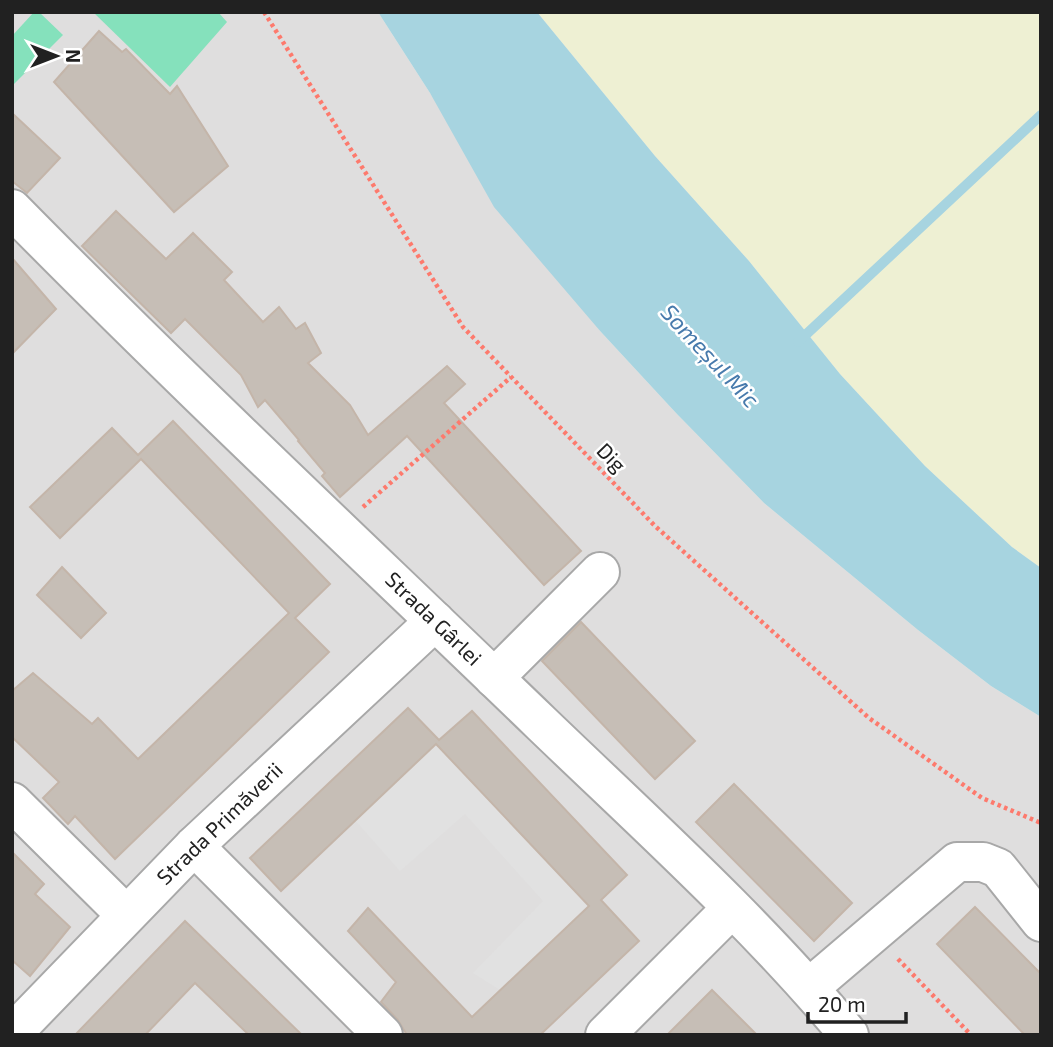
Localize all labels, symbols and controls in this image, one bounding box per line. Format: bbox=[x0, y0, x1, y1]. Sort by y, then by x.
north arrow bbox=[21, 21, 91, 91]
text: N bbox=[62, 49, 85, 63]
water label: Someșul Mic bbox=[654, 298, 766, 414]
street label: Dig bbox=[592, 437, 632, 477]
street label: Strada Gârlei bbox=[381, 566, 487, 670]
street label: Strada Primăverii bbox=[151, 757, 287, 889]
scale bar bbox=[808, 981, 906, 1025]
text: 20 m bbox=[818, 991, 866, 1016]

